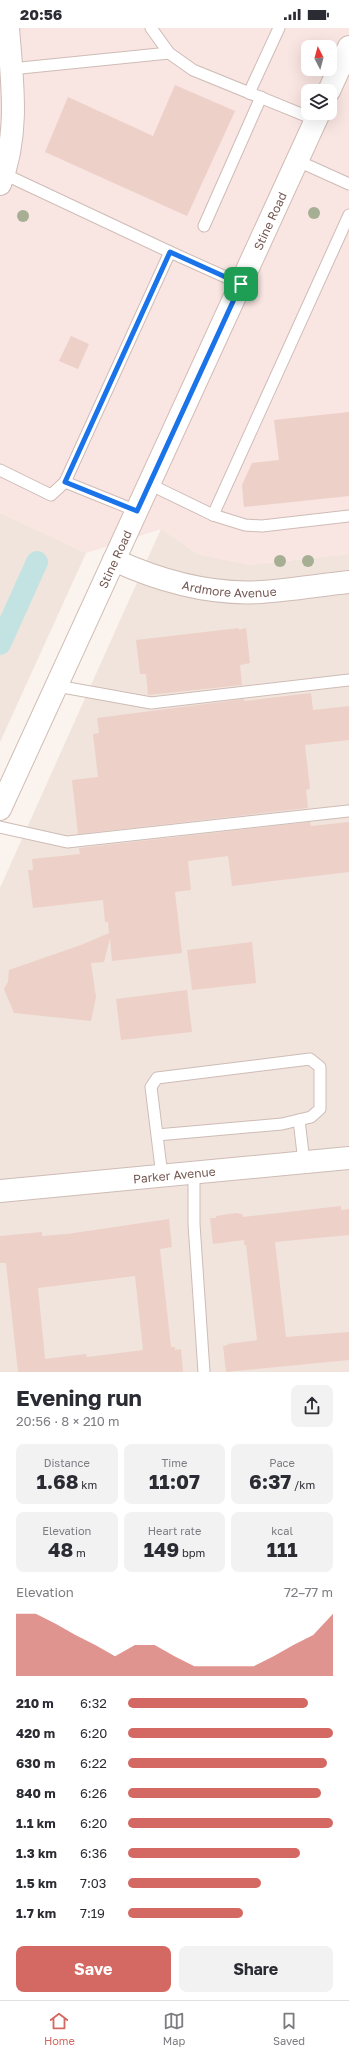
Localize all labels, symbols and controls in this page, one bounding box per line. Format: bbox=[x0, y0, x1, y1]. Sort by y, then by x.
text: 20:56 bbox=[20, 5, 62, 23]
north arrow bbox=[301, 40, 337, 76]
map controls bbox=[301, 40, 337, 120]
button: layers bbox=[301, 84, 337, 120]
street label: Stine Road bbox=[250, 189, 289, 252]
pin bbox=[224, 267, 258, 301]
icon: arrive bbox=[230, 273, 252, 295]
street label: Stine Road bbox=[95, 528, 134, 590]
street label: Ardmore Avenue bbox=[181, 577, 277, 600]
street label: Parker Avenue bbox=[132, 1163, 216, 1186]
text: Evening run bbox=[16, 1384, 142, 1411]
button: share bbox=[291, 1385, 333, 1427]
text: 20:56 · 8 × 210 m bbox=[16, 1413, 120, 1429]
text: Distance bbox=[44, 1456, 90, 1469]
text: Time bbox=[162, 1456, 187, 1469]
text: Pace bbox=[269, 1456, 295, 1469]
text: 1.68 bbox=[36, 1469, 79, 1493]
text: 11:07 bbox=[149, 1469, 200, 1493]
text: 6:37 bbox=[249, 1469, 291, 1493]
text: km bbox=[79, 1478, 97, 1491]
text: /km bbox=[291, 1478, 315, 1491]
text: Elevation bbox=[42, 1524, 91, 1537]
text: Heart rate bbox=[148, 1524, 201, 1537]
text: kcal bbox=[271, 1524, 293, 1537]
text: 48 bbox=[48, 1537, 73, 1561]
text: 149 bbox=[144, 1537, 179, 1561]
text: 111 bbox=[267, 1537, 298, 1561]
text: m bbox=[73, 1546, 86, 1559]
text: bpm bbox=[179, 1546, 205, 1559]
text: Elevation bbox=[16, 1584, 74, 1600]
text: 72–77 m bbox=[284, 1584, 333, 1600]
text: 210 m bbox=[16, 1695, 54, 1711]
text: 6:32 bbox=[80, 1695, 107, 1711]
text: 420 m bbox=[16, 1725, 55, 1741]
text: 6:20 bbox=[80, 1725, 107, 1741]
text: 630 m bbox=[16, 1755, 55, 1771]
text: 6:22 bbox=[80, 1755, 107, 1771]
text: 840 m bbox=[16, 1785, 56, 1801]
text: 6:26 bbox=[80, 1785, 107, 1801]
text: 1.1 km bbox=[16, 1815, 56, 1831]
text: 6:20 bbox=[80, 1815, 107, 1831]
text: 1.3 km bbox=[16, 1845, 57, 1861]
text: 6:36 bbox=[80, 1845, 107, 1861]
text: 1.5 km bbox=[16, 1875, 57, 1891]
text: 7:03 bbox=[80, 1875, 106, 1891]
text: 1.7 km bbox=[16, 1905, 56, 1921]
text: 7:19 bbox=[80, 1905, 105, 1921]
button: Save bbox=[16, 1946, 171, 1992]
button: Share bbox=[179, 1946, 333, 1992]
tab: Home bbox=[44, 2010, 75, 2047]
tab: Map bbox=[163, 2010, 185, 2047]
tab: Saved bbox=[273, 2010, 305, 2047]

